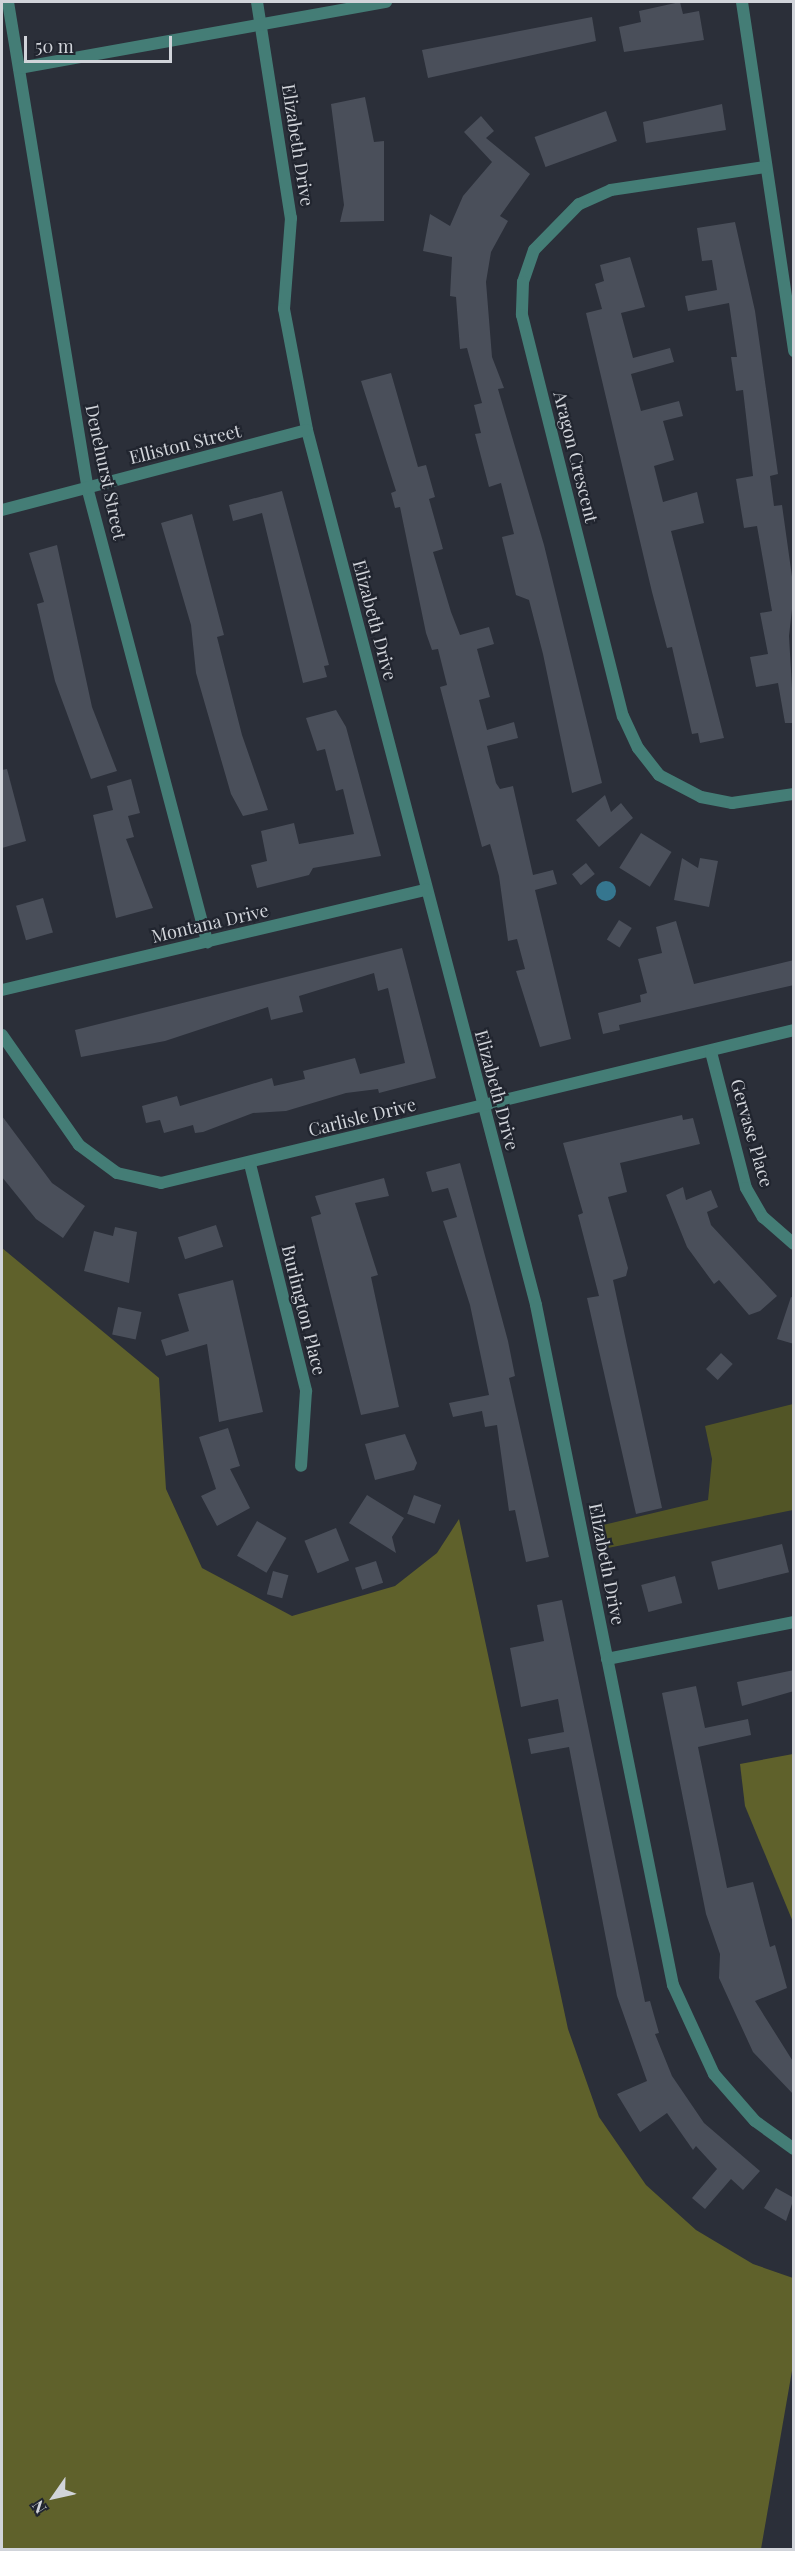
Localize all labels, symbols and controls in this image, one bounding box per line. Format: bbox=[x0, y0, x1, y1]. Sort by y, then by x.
scale bar bbox=[27, 24, 176, 62]
text: 50 m bbox=[35, 34, 74, 58]
street label: Elizabeth Drive bbox=[278, 82, 318, 208]
street label: Aragon Crescent bbox=[549, 389, 603, 525]
street label: Denehurst Street bbox=[81, 402, 131, 542]
street label: Elliston Street bbox=[127, 420, 243, 468]
street label: Elizabeth Drive bbox=[349, 557, 401, 683]
street label: Montana Drive bbox=[149, 899, 271, 947]
street label: Elizabeth Drive bbox=[471, 1027, 523, 1153]
street label: Gervase Place bbox=[726, 1076, 778, 1190]
street label: Carlisle Drive bbox=[306, 1093, 418, 1141]
street label: Burlington Place bbox=[277, 1243, 331, 1377]
street label: Elizabeth Drive bbox=[585, 1501, 629, 1627]
north arrow bbox=[24, 2467, 84, 2527]
text: N bbox=[27, 2497, 51, 2518]

